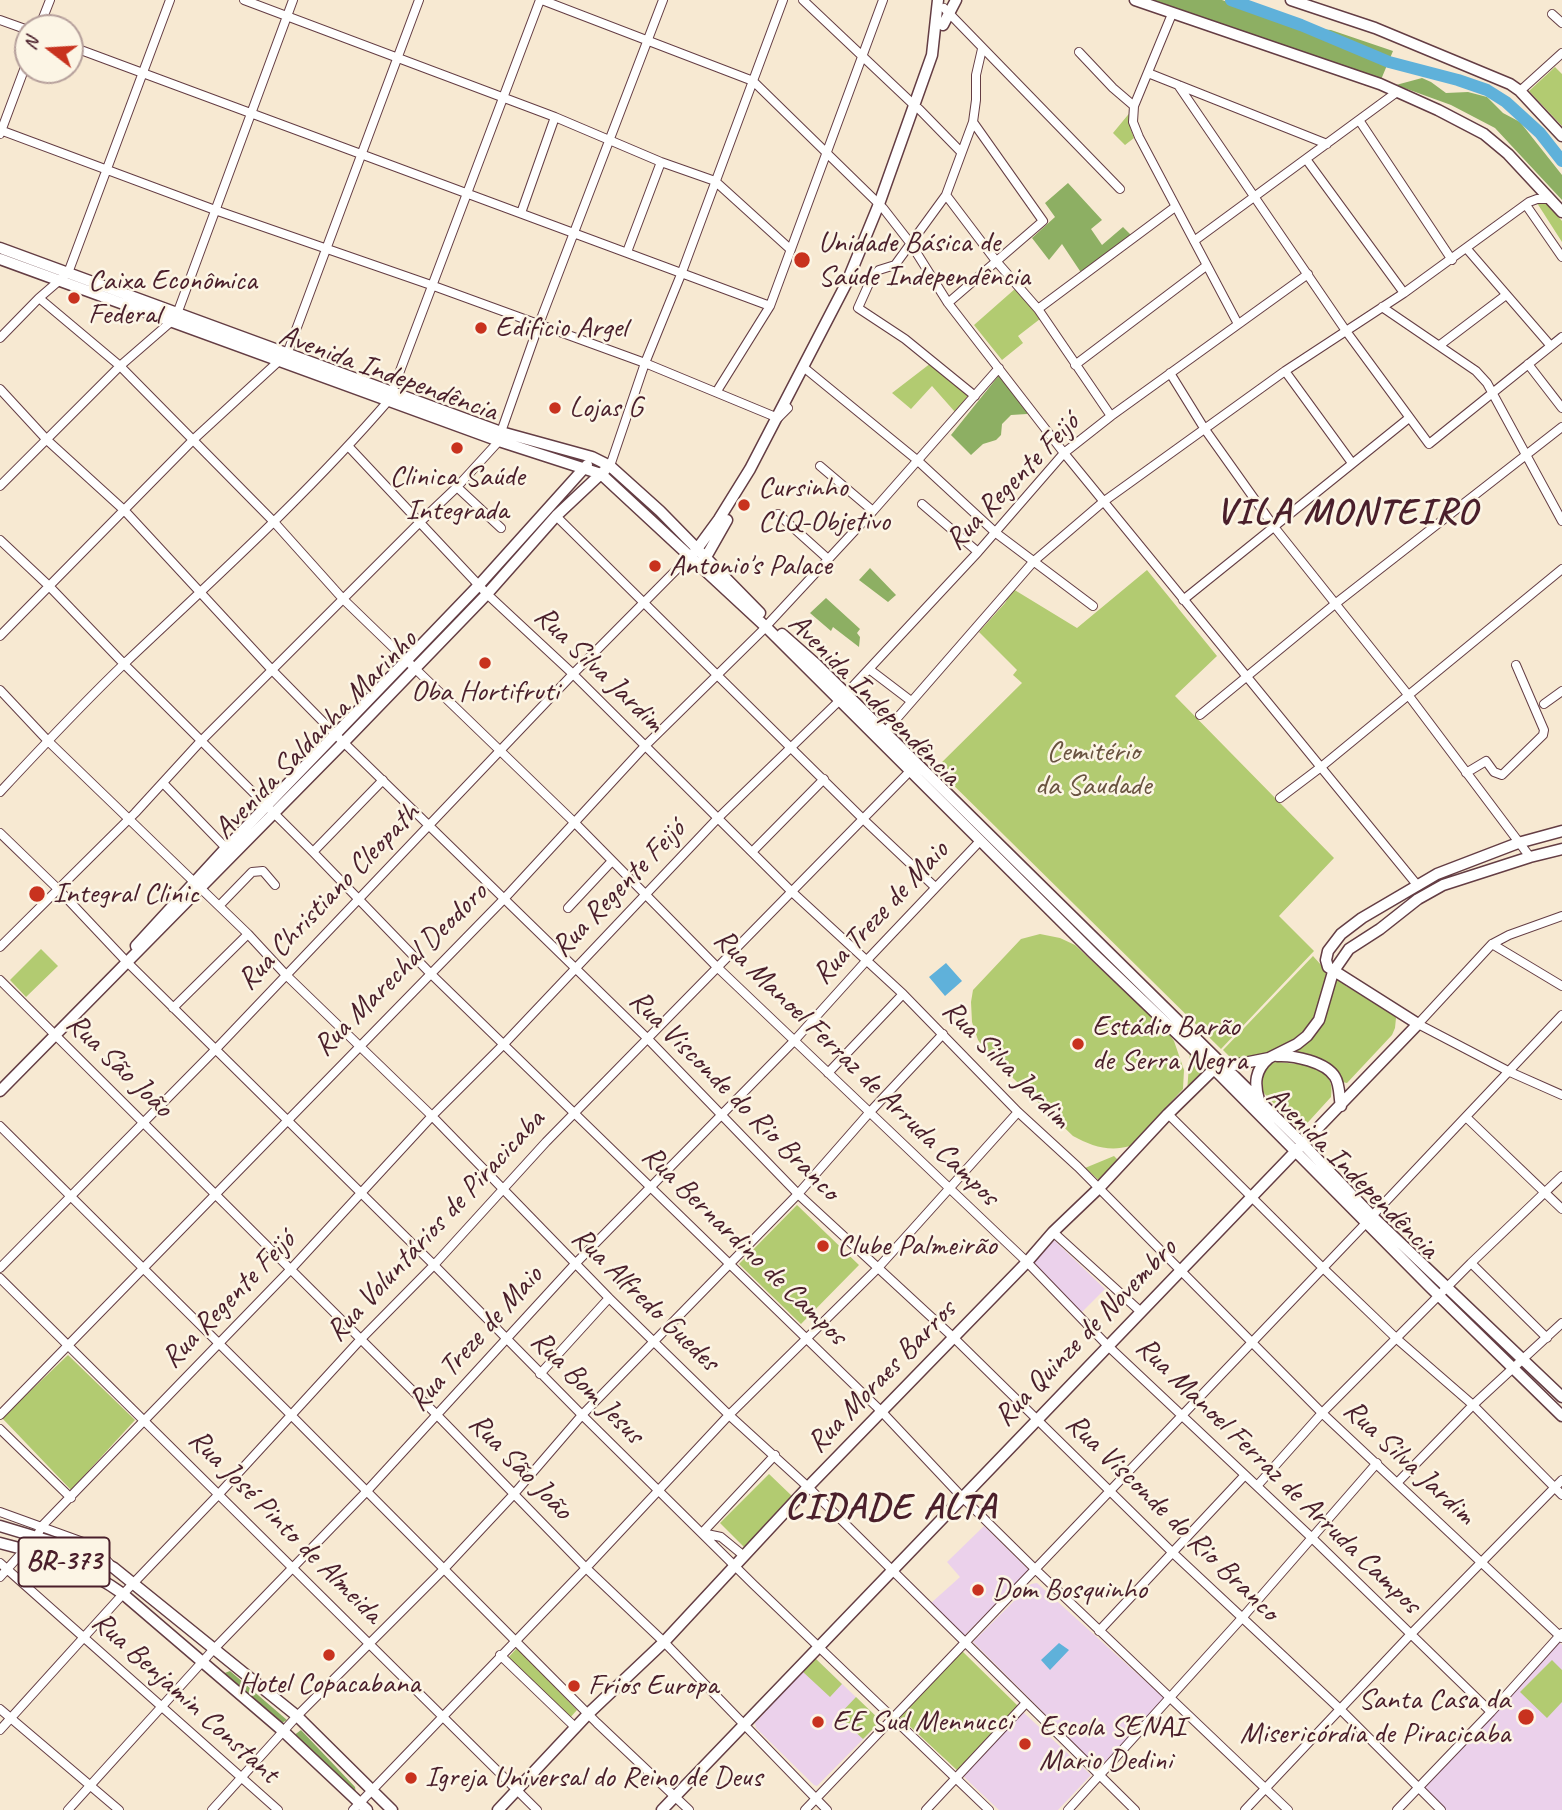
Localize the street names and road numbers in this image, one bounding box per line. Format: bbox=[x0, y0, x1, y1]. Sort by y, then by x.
street label: Avenida Independência bbox=[274, 318, 502, 430]
street label: Rua Regente Feijó bbox=[938, 406, 1088, 558]
street label: Rua Silva Jardim bbox=[526, 599, 672, 741]
street label: Avenida Independência bbox=[780, 606, 968, 794]
street label: Avenida Saldanha Marinho bbox=[207, 623, 425, 847]
street label: Rua Christiano Cleopath bbox=[230, 796, 428, 998]
street label: Rua Regente Feijó bbox=[544, 813, 694, 965]
street label: Rua Treze de Maio bbox=[805, 834, 957, 992]
street label: Rua Marechal Deodoro bbox=[306, 875, 496, 1065]
street label: Rua Manoel Ferraz de Arruda Campos bbox=[706, 922, 1006, 1214]
street label: Rua Visconde do Rio Branco bbox=[621, 983, 847, 1209]
street label: Rua Silva Jardim bbox=[934, 993, 1078, 1137]
street label: Rua São João bbox=[58, 1006, 180, 1126]
street label: Avenida Independência bbox=[1258, 1079, 1446, 1267]
street label: Rua Voluntários de Piracicaba bbox=[319, 1102, 553, 1350]
street label: Rua Bernardino de Campos bbox=[634, 1139, 854, 1353]
street label: Rua Alfredo Guedes bbox=[563, 1220, 727, 1380]
street label: Rua Regente Feijó bbox=[154, 1224, 304, 1376]
street label: Rua Quinze de Novembro bbox=[987, 1232, 1185, 1434]
street label: Rua Treze de Maio bbox=[401, 1259, 551, 1419]
street label: Rua Moraes Barros bbox=[800, 1293, 964, 1461]
street label: Rua Bom Jesus bbox=[523, 1324, 651, 1452]
street label: Rua Manoel Ferraz de Arruda Campos bbox=[1128, 1330, 1428, 1622]
street label: Rua Silva Jardim bbox=[1335, 1393, 1483, 1533]
street label: Rua São João bbox=[460, 1406, 580, 1528]
street label: Rua Visconde do Rio Branco bbox=[1058, 1407, 1286, 1629]
street label: Rua José Pinto de Almeida bbox=[180, 1422, 390, 1632]
road number: BR-373 bbox=[18, 1538, 110, 1586]
street label: Rua Benjamin Constant bbox=[84, 1604, 286, 1792]

